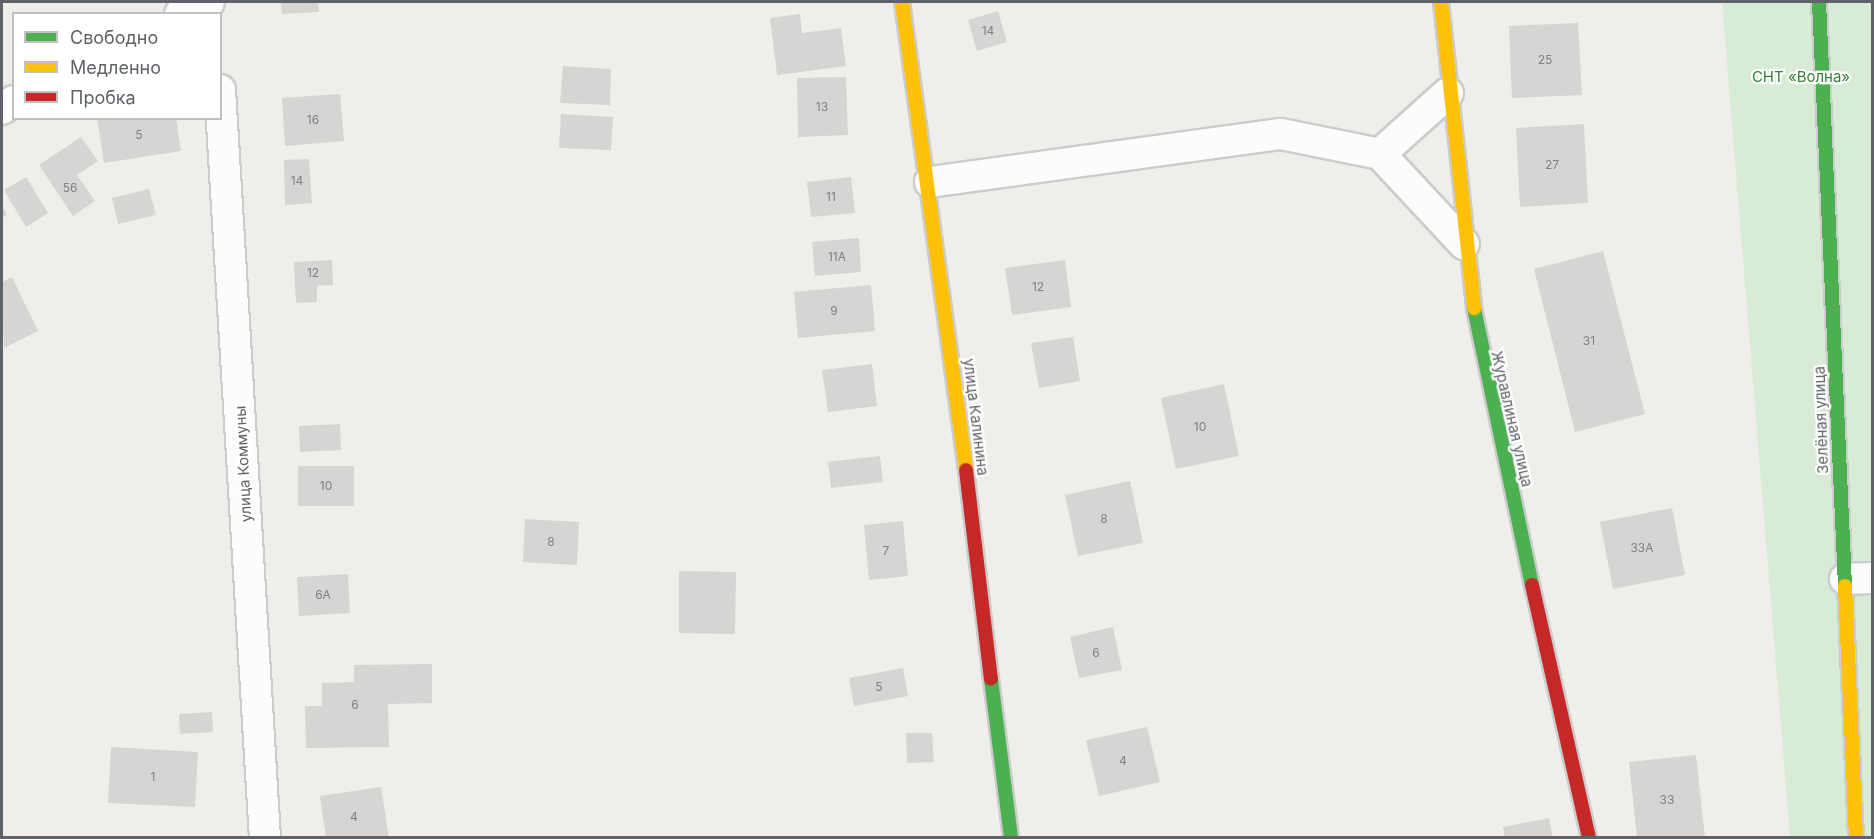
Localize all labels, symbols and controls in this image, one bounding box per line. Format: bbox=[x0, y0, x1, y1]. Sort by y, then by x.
legend bbox=[12, 12, 222, 120]
house number: 14 bbox=[982, 24, 994, 38]
text: Свободно bbox=[70, 27, 158, 48]
house number: 25 bbox=[1538, 53, 1552, 67]
text: Медленно bbox=[70, 57, 161, 78]
park label: СНТ «Волна» bbox=[1752, 68, 1850, 86]
text: Пробка bbox=[70, 87, 136, 108]
house number: 13 bbox=[816, 100, 828, 114]
house number: 16 bbox=[307, 113, 319, 127]
house number: 5 bbox=[135, 128, 143, 142]
house number: 27 bbox=[1545, 158, 1559, 172]
house number: 14 bbox=[291, 174, 303, 188]
house number: 56 bbox=[63, 181, 77, 195]
house number: 11 bbox=[826, 190, 836, 204]
house number: 11А bbox=[828, 250, 846, 264]
house number: 12 bbox=[307, 266, 319, 280]
house number: 12 bbox=[1032, 280, 1044, 294]
house number: 9 bbox=[830, 304, 838, 318]
house number: 31 bbox=[1583, 334, 1595, 348]
street label: Журавлиная улица bbox=[1488, 349, 1536, 489]
street label: улица Калинина bbox=[960, 357, 992, 477]
street label: Зелёная улица bbox=[1810, 366, 1832, 474]
street label: улица Коммуны bbox=[231, 405, 255, 523]
house number: 10 bbox=[1194, 420, 1206, 434]
house number: 10 bbox=[320, 479, 332, 493]
house number: 8 bbox=[1100, 512, 1108, 526]
house number: 8 bbox=[547, 535, 555, 549]
house number: 33А bbox=[1630, 541, 1654, 555]
house number: 7 bbox=[883, 544, 889, 558]
house number: 6А bbox=[315, 588, 331, 602]
house number: 6 bbox=[1092, 646, 1100, 660]
house number: 5 bbox=[875, 680, 883, 694]
house number: 6 bbox=[351, 698, 359, 712]
house number: 4 bbox=[1119, 754, 1127, 768]
house number: 1 bbox=[151, 770, 155, 784]
house number: 33 bbox=[1660, 793, 1674, 807]
house number: 4 bbox=[350, 810, 358, 824]

